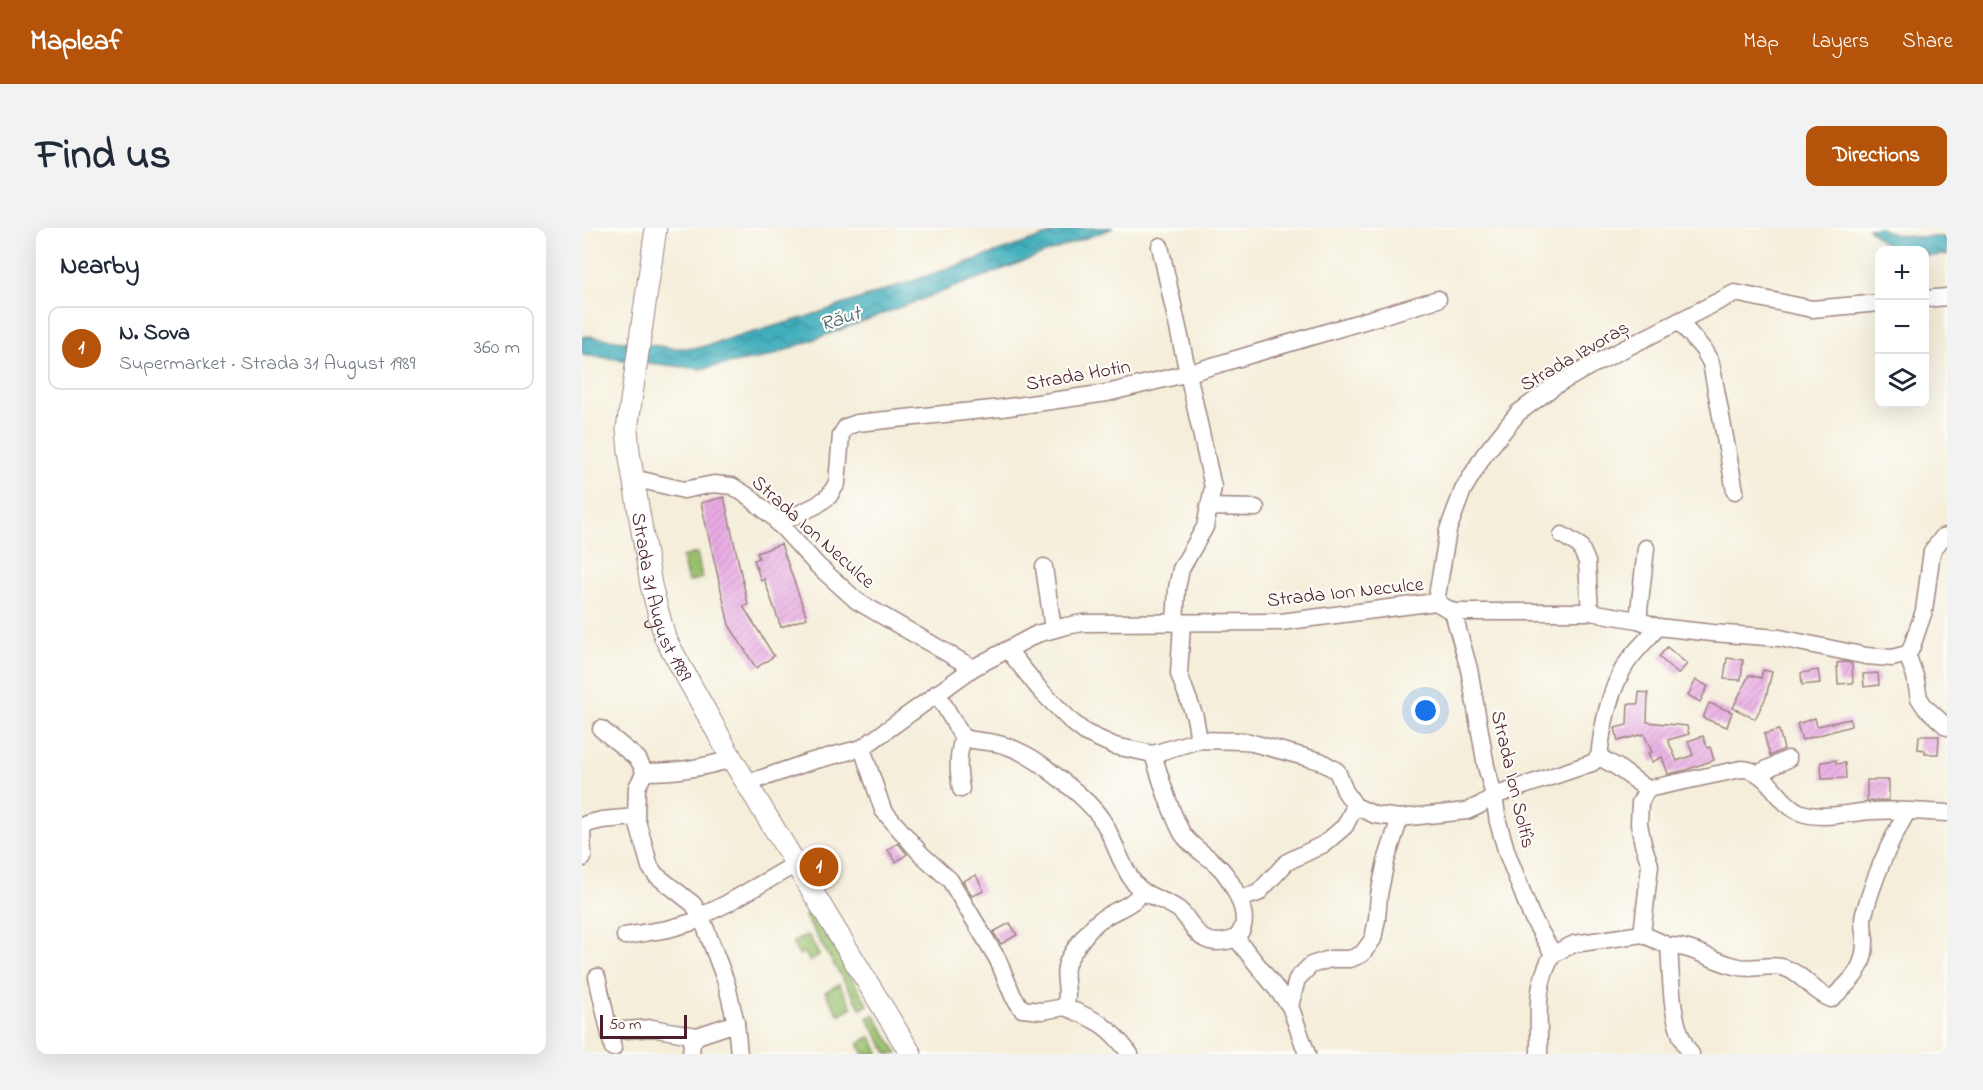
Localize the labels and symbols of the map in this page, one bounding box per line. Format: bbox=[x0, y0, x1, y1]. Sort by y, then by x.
water label: Răut bbox=[816, 299, 867, 341]
street label: Strada Izvoraș bbox=[1515, 314, 1635, 400]
street label: Strada Hotin bbox=[1024, 353, 1133, 400]
street label: Strada Ion Neculce bbox=[744, 469, 881, 596]
street label: Strada 31 August 1989 bbox=[622, 510, 698, 687]
street label: Strada Ion Neculce bbox=[1265, 571, 1425, 616]
your location bbox=[1411, 696, 1440, 725]
street label: Strada Ion Soltîs bbox=[1482, 708, 1541, 851]
pin: 1 bbox=[800, 844, 838, 890]
scale bar bbox=[600, 1012, 687, 1040]

